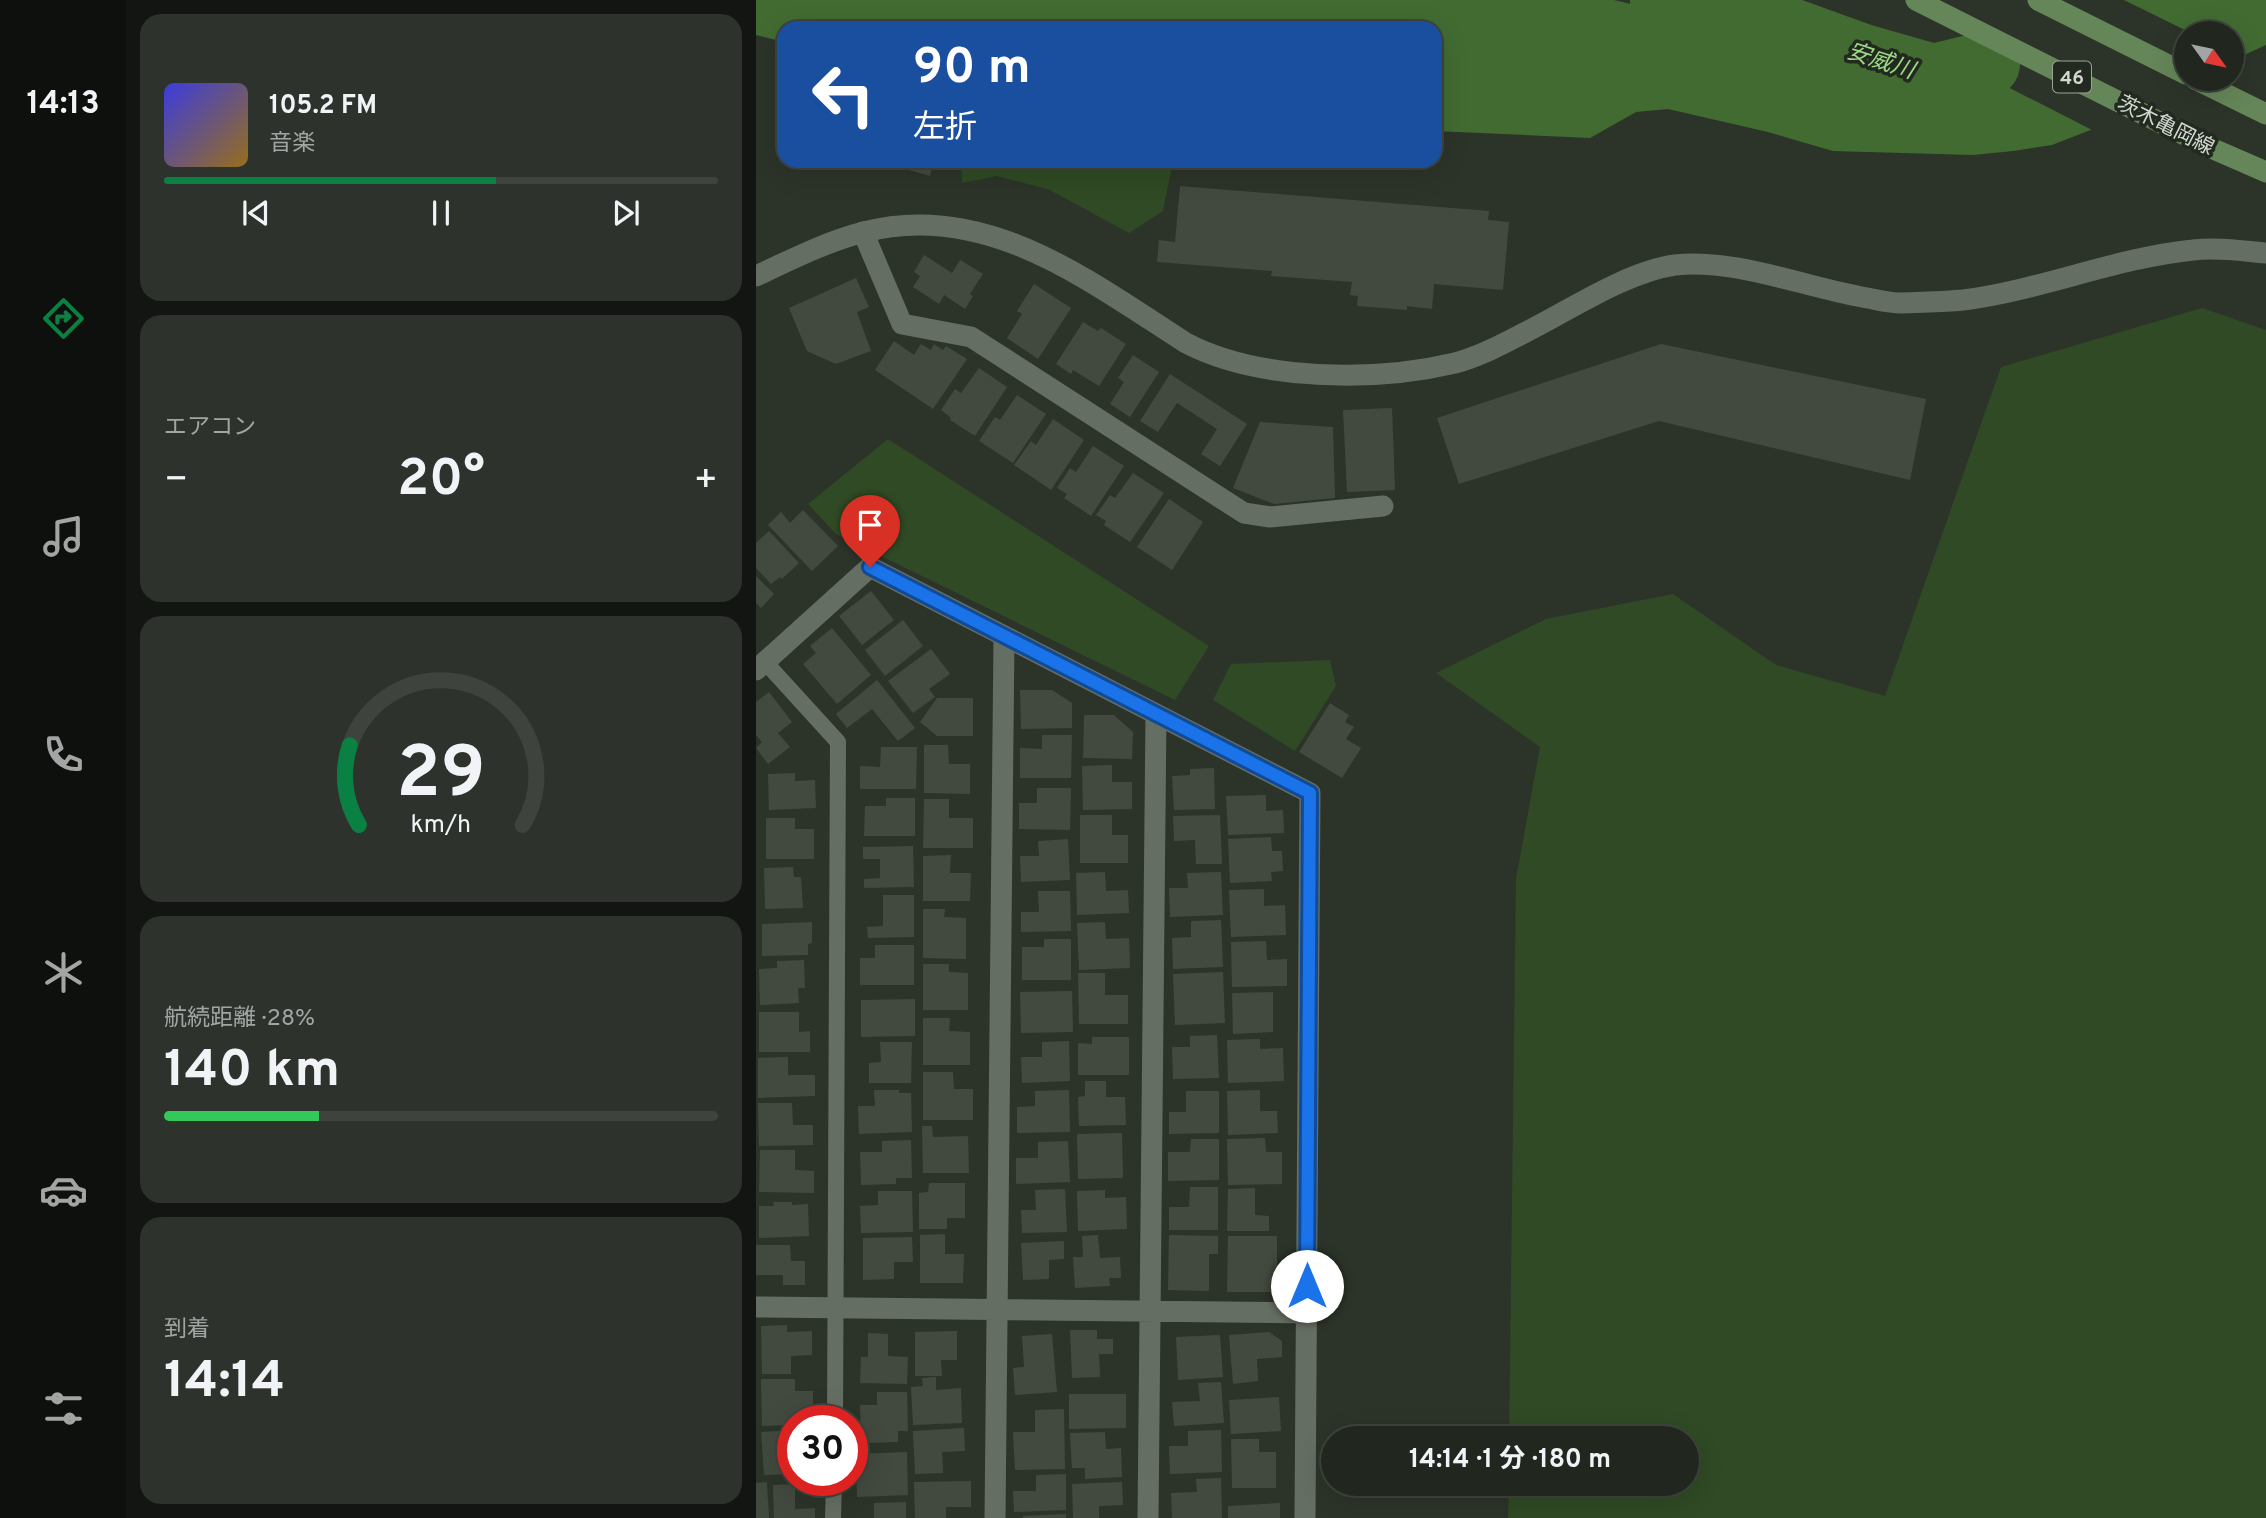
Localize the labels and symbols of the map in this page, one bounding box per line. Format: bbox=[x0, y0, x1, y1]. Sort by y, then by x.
north arrow bbox=[2174, 21, 2244, 91]
water label: 安威川 bbox=[1843, 38, 1920, 88]
road number: 46 bbox=[2053, 61, 2091, 92]
street label: 茨木亀岡線 bbox=[2112, 90, 2218, 162]
pin bbox=[840, 495, 900, 567]
position arrow bbox=[1270, 1249, 1344, 1323]
speed limit sign: 30 bbox=[777, 1405, 868, 1496]

